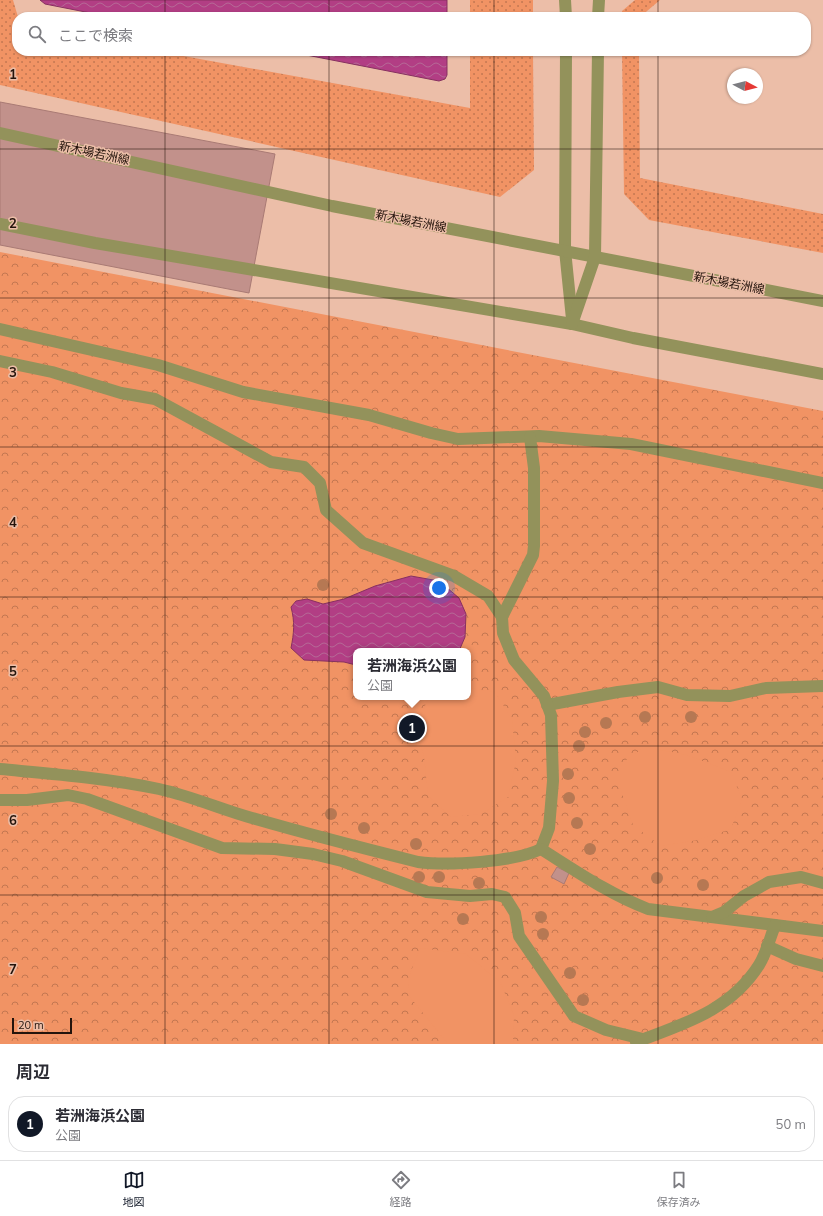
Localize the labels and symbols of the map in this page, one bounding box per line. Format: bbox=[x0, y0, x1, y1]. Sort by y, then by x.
text: 1 bbox=[9, 66, 17, 82]
north arrow bbox=[727, 68, 763, 104]
street label: 新木場若洲線 bbox=[57, 138, 131, 167]
street label: 新木場若洲線 bbox=[374, 206, 448, 235]
text: 2 bbox=[9, 215, 17, 231]
street label: 新木場若洲線 bbox=[692, 268, 766, 297]
text: 3 bbox=[9, 364, 17, 380]
text: 4 bbox=[9, 514, 17, 530]
your location bbox=[429, 578, 449, 598]
text: 5 bbox=[9, 663, 17, 679]
pin: 1 bbox=[399, 713, 425, 743]
text: 6 bbox=[9, 812, 17, 828]
text: 7 bbox=[9, 961, 17, 977]
scale bar bbox=[12, 1016, 72, 1035]

